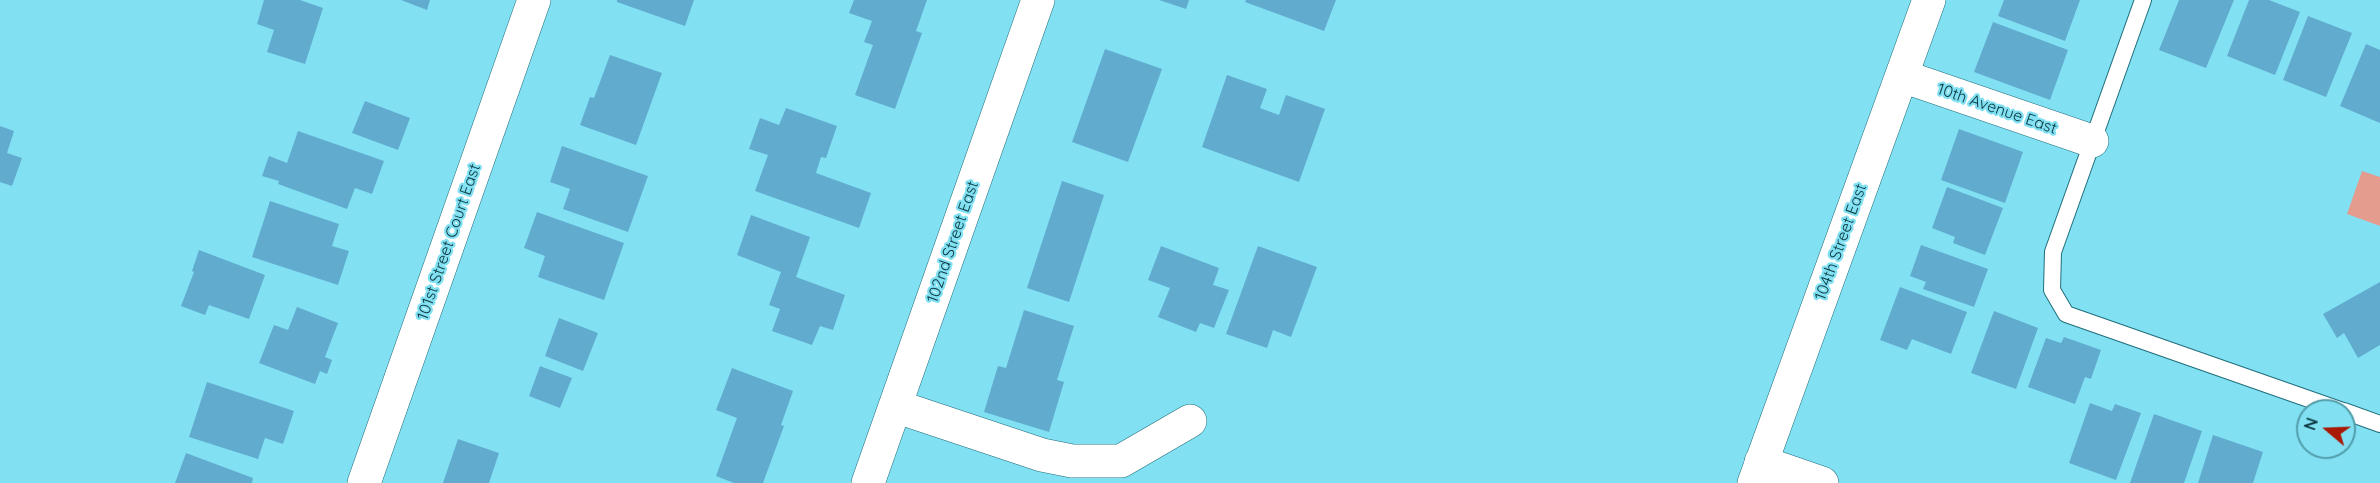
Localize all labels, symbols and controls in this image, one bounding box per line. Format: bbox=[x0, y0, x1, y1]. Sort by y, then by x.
street label: 10th Avenue East bbox=[1935, 80, 2059, 138]
street label: 101st Street Court East bbox=[413, 162, 485, 322]
street label: 102nd Street East bbox=[923, 179, 983, 305]
street label: 104th Street East bbox=[1811, 181, 1871, 303]
north arrow bbox=[2296, 399, 2356, 459]
text: N bbox=[2299, 415, 2322, 433]

